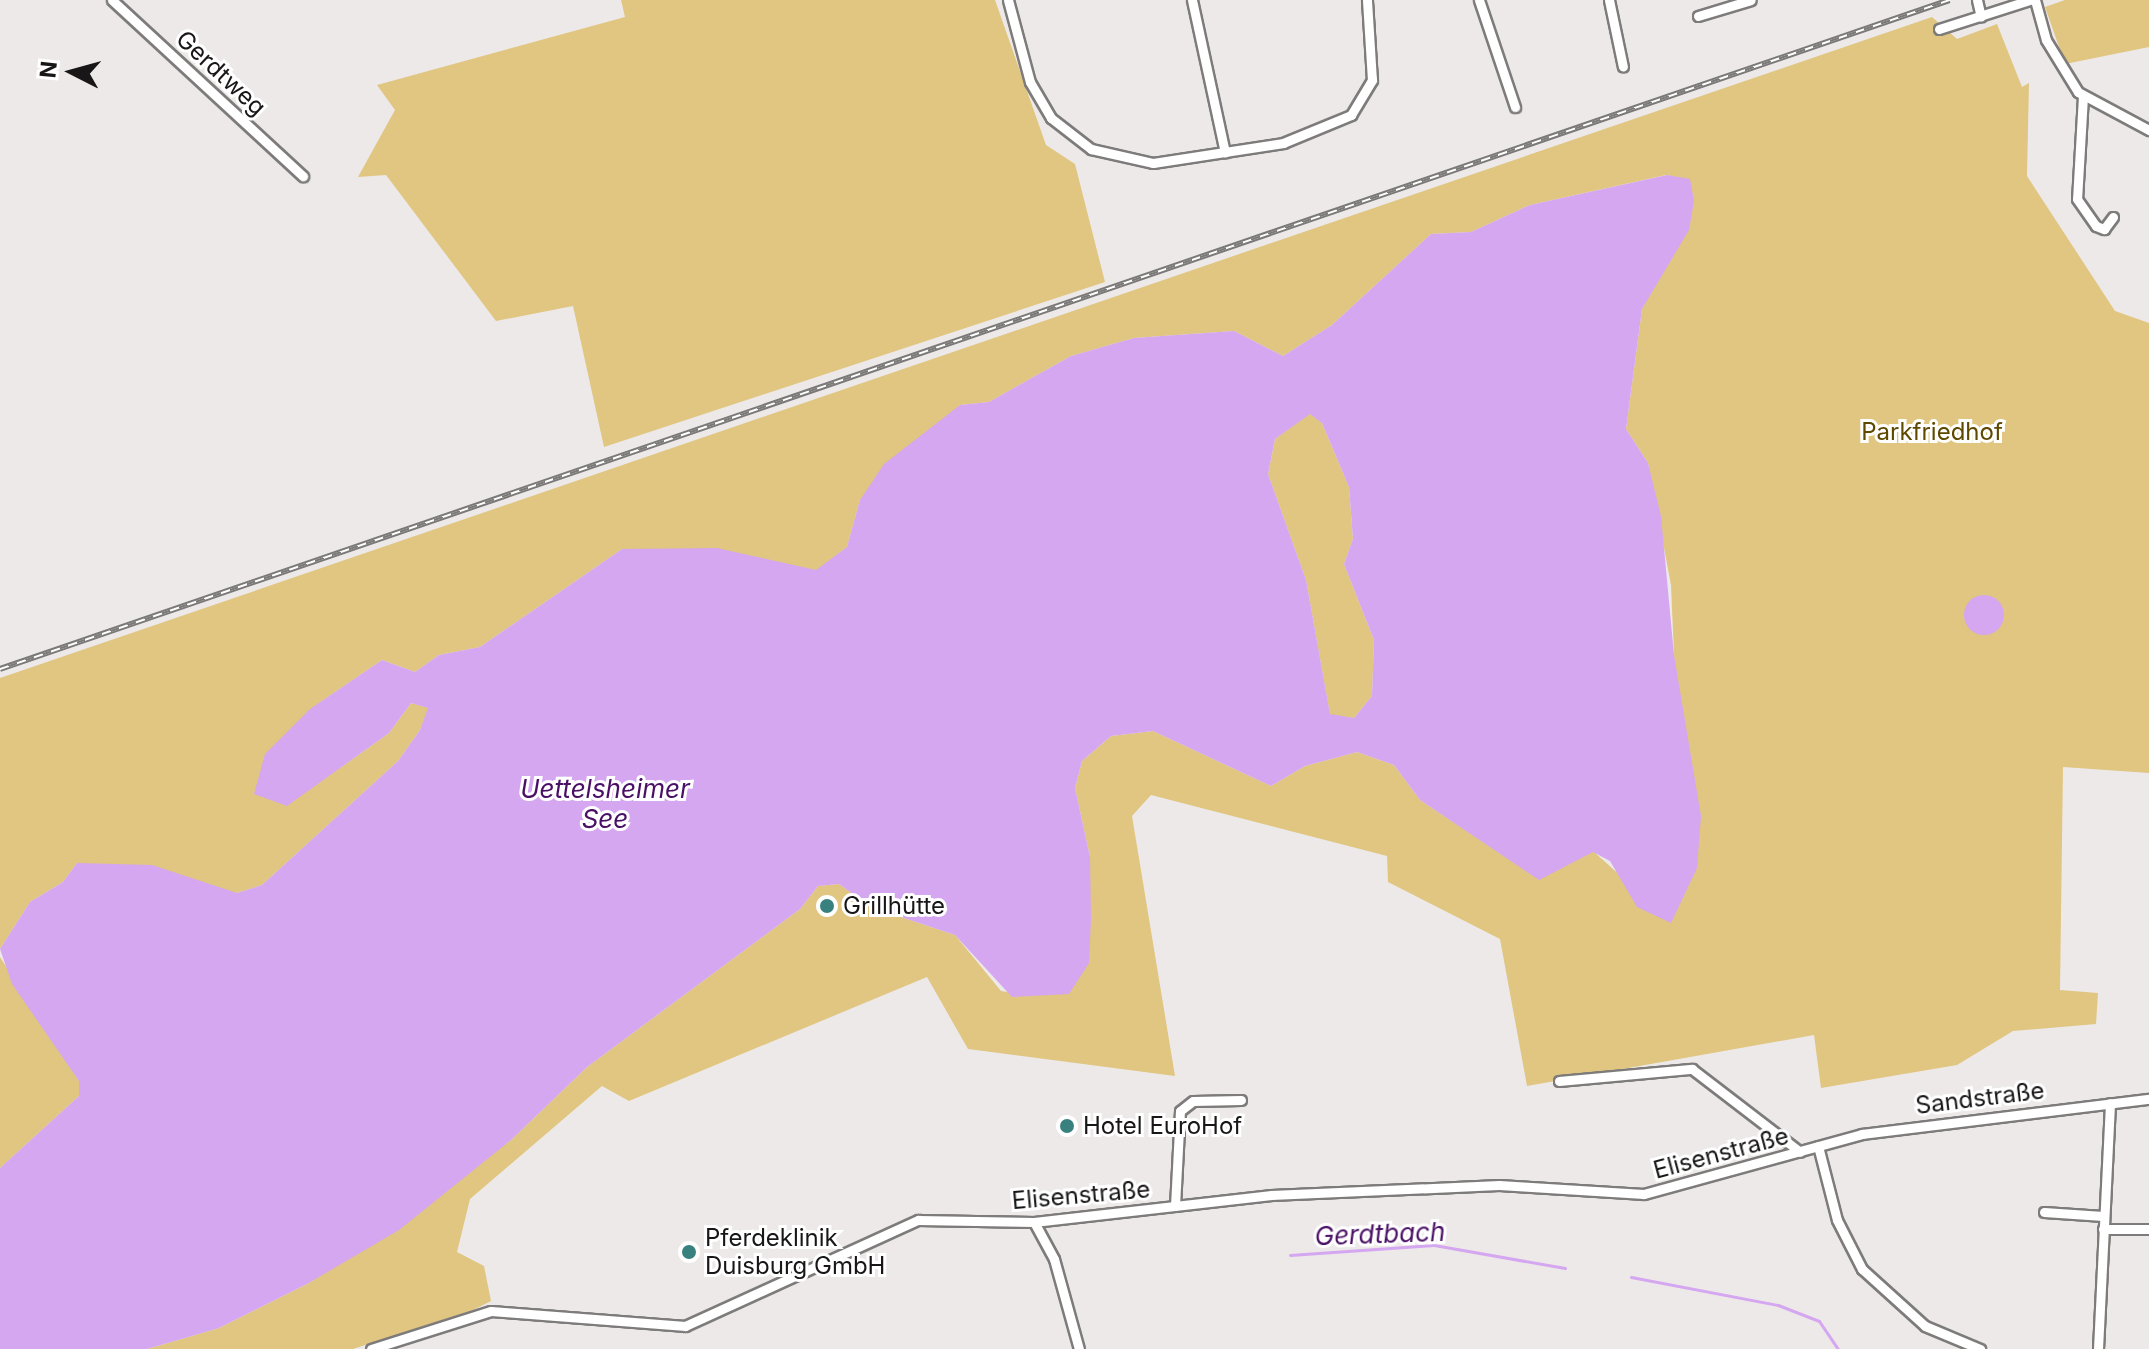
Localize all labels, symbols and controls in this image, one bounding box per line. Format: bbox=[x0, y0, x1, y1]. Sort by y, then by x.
street label: Gerdtweg bbox=[170, 24, 272, 122]
north arrow bbox=[32, 32, 112, 112]
text: N bbox=[34, 60, 62, 79]
park label: Parkfriedhof bbox=[1861, 418, 2003, 446]
water label: Uettelsheimer See bbox=[520, 773, 690, 834]
place label: Grillhütte bbox=[843, 892, 945, 920]
marker: Grillhütte bbox=[818, 897, 836, 915]
street label: Sandstraße bbox=[1914, 1076, 2046, 1120]
place label: Hotel EuroHof bbox=[1083, 1112, 1242, 1140]
marker: Hotel EuroHof bbox=[1058, 1117, 1076, 1135]
street label: Elisenstraße bbox=[1650, 1121, 1792, 1185]
street label: Elisenstraße bbox=[1011, 1175, 1151, 1215]
water label: Gerdtbach bbox=[1314, 1216, 1446, 1252]
place label: Pferdeklinik Duisburg GmbH bbox=[705, 1224, 885, 1280]
marker: Pferdeklinik Duisburg GmbH bbox=[680, 1243, 698, 1261]

